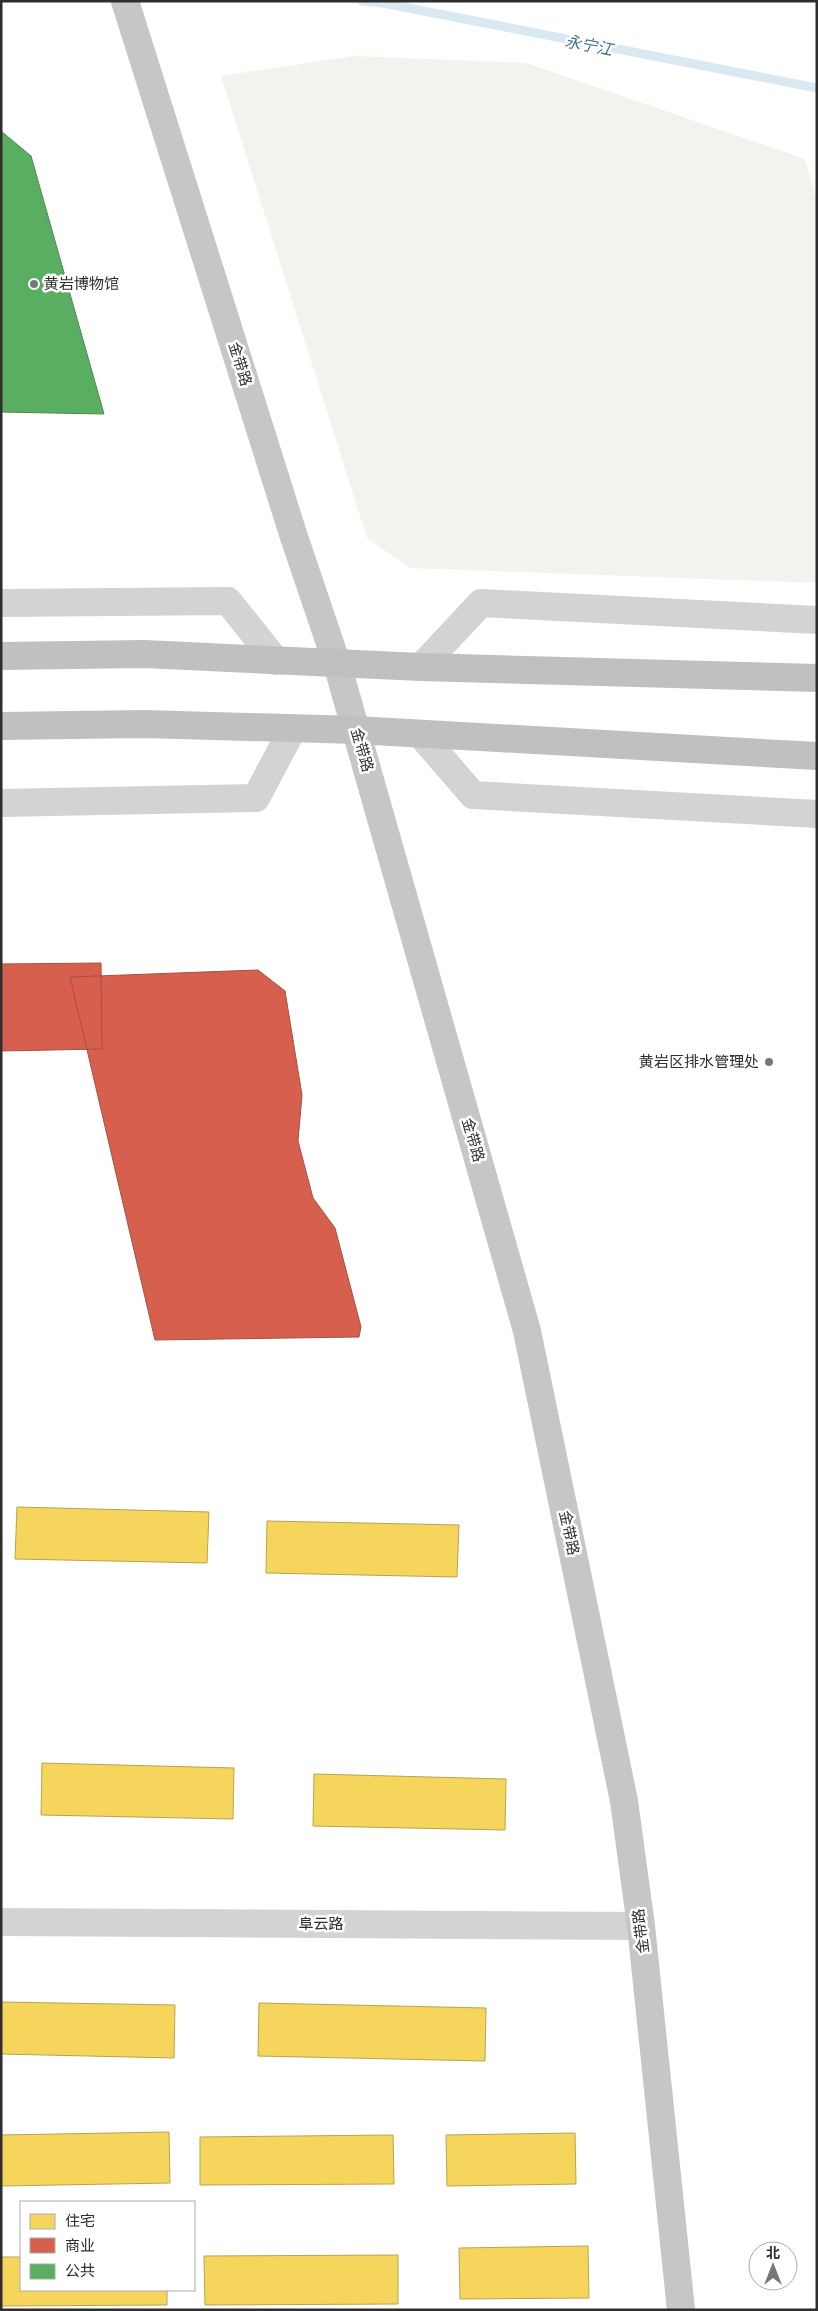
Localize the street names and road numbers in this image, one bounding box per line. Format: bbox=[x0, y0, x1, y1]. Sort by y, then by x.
street label: 金带路 bbox=[226, 340, 255, 388]
street label: 金带路 bbox=[348, 726, 377, 774]
street label: 金带路 bbox=[459, 1116, 488, 1164]
street label: 金带路 bbox=[556, 1509, 582, 1557]
street label: 金带路 bbox=[629, 1908, 652, 1954]
street label: 阜云路 bbox=[298, 1915, 344, 1932]

